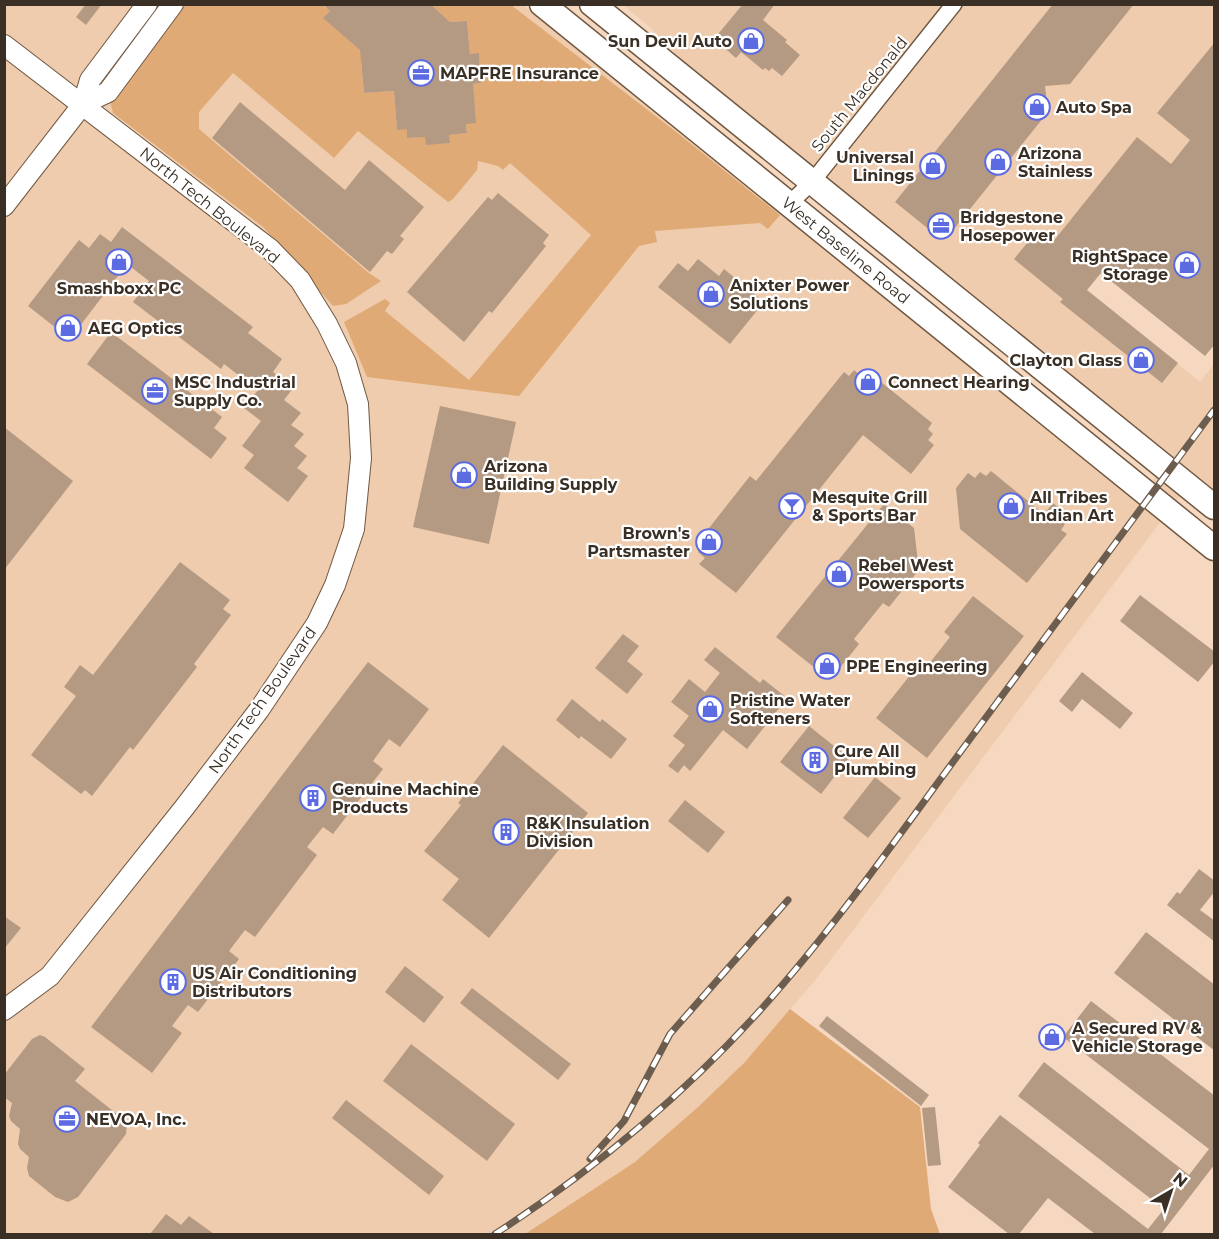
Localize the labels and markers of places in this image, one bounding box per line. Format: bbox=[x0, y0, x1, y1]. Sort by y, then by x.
shop icon: Sun Devil Auto bbox=[736, 26, 766, 56]
place label: Sun Devil Auto bbox=[608, 32, 732, 51]
office icon: MAPFRE Insurance bbox=[406, 58, 436, 88]
place label: MAPFRE Insurance bbox=[440, 64, 599, 83]
shop icon: Auto Spa bbox=[1022, 92, 1052, 122]
place label: Auto Spa bbox=[1055, 98, 1132, 117]
place label: Arizona Stainless bbox=[1017, 144, 1093, 181]
shop icon: Arizona Stainless bbox=[983, 147, 1013, 177]
place label: Universal Linings bbox=[836, 148, 914, 185]
shop icon: Universal Linings bbox=[918, 151, 948, 181]
place label: Bridgestone Hosepower bbox=[960, 208, 1063, 245]
office icon: Bridgestone Hosepower bbox=[926, 211, 956, 241]
shop icon: Smashboxx PC bbox=[104, 247, 134, 277]
place label: RightSpace Storage bbox=[1072, 247, 1168, 284]
shop icon: RightSpace Storage bbox=[1172, 250, 1202, 280]
place label: Anixter Power Solutions bbox=[729, 276, 849, 313]
place label: Smashboxx PC bbox=[57, 279, 182, 298]
shop icon: Anixter Power Solutions bbox=[696, 279, 726, 309]
shop icon: AEG Optics bbox=[53, 313, 83, 343]
place label: AEG Optics bbox=[87, 319, 183, 338]
shop icon: Clayton Glass bbox=[1126, 345, 1156, 375]
place label: Clayton Glass bbox=[1009, 351, 1123, 370]
shop icon: Connect Hearing bbox=[853, 367, 883, 397]
place label: MSC Industrial Supply Co. bbox=[174, 373, 296, 410]
place label: Connect Hearing bbox=[888, 373, 1030, 392]
office icon: MSC Industrial Supply Co. bbox=[140, 376, 170, 406]
place label: Arizona Building Supply bbox=[483, 457, 618, 494]
shop icon: Arizona Building Supply bbox=[449, 460, 479, 490]
place label: Mesquite Grill & Sports Bar bbox=[812, 488, 928, 525]
place label: All Tribes Indian Art bbox=[1029, 488, 1114, 525]
bar icon: Mesquite Grill & Sports Bar bbox=[777, 491, 807, 521]
shop icon: All Tribes Indian Art bbox=[996, 491, 1026, 521]
place label: Brown's Partsmaster bbox=[587, 524, 690, 561]
shop icon: Brown's Partsmaster bbox=[694, 527, 724, 557]
place label: Rebel West Powersports bbox=[858, 556, 965, 593]
shop icon: Rebel West Powersports bbox=[824, 559, 854, 589]
shop icon: PPE Engineering bbox=[812, 651, 842, 681]
place label: PPE Engineering bbox=[846, 657, 988, 676]
place label: Pristine Water Softeners bbox=[730, 691, 851, 728]
shop icon: Pristine Water Softeners bbox=[695, 694, 725, 724]
place label: Cure All Plumbing bbox=[834, 742, 916, 779]
building icon: Cure All Plumbing bbox=[800, 745, 830, 775]
place label: Genuine Machine Products bbox=[332, 780, 479, 817]
building icon: Genuine Machine Products bbox=[298, 783, 328, 813]
place label: R&K Insulation Division bbox=[526, 814, 650, 851]
building icon: R&K Insulation Division bbox=[491, 817, 521, 847]
place label: US Air Conditioning Distributors bbox=[192, 964, 357, 1001]
building icon: US Air Conditioning Distributors bbox=[158, 967, 188, 997]
place label: A Secured RV & Vehicle Storage bbox=[1071, 1019, 1203, 1056]
shop icon: A Secured RV & Vehicle Storage bbox=[1037, 1022, 1067, 1052]
office icon: NEVOA, Inc. bbox=[52, 1104, 82, 1134]
place label: NEVOA, Inc. bbox=[86, 1110, 186, 1129]

